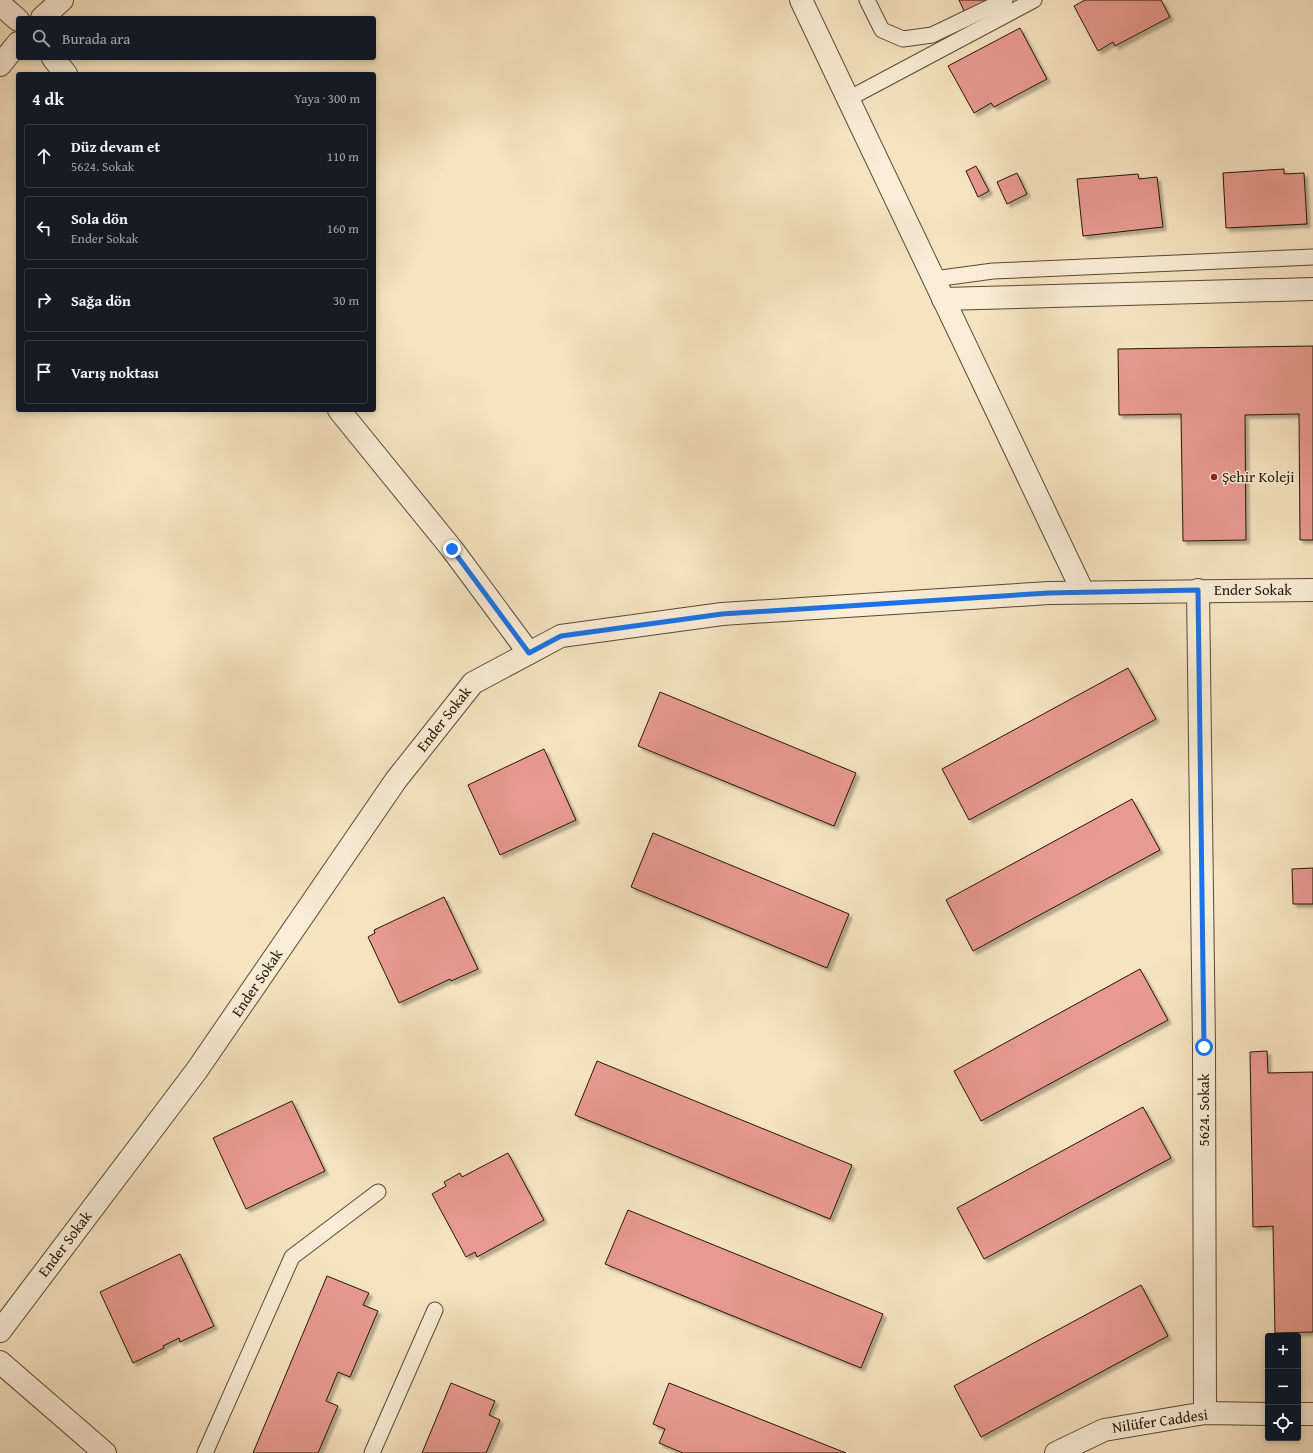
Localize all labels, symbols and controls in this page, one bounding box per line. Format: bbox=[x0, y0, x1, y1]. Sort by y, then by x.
search box bbox=[16, 16, 376, 60]
icon: search bbox=[30, 27, 52, 49]
text: Burada ara bbox=[62, 28, 130, 49]
text: 4 dk bbox=[32, 86, 64, 111]
text: Yaya · 300 m bbox=[294, 89, 360, 108]
text: Düz devam et bbox=[71, 136, 160, 157]
icon: ahead bbox=[33, 145, 55, 167]
text: 110 m bbox=[327, 147, 359, 166]
text: 5624. Sokak bbox=[71, 157, 134, 176]
text: Sola dön bbox=[71, 208, 128, 229]
icon: left bbox=[33, 217, 55, 239]
text: 160 m bbox=[327, 219, 359, 238]
text: Ender Sokak bbox=[71, 229, 138, 248]
icon: right bbox=[33, 289, 55, 311]
text: Sağa dön bbox=[71, 290, 131, 311]
text: 30 m bbox=[333, 291, 359, 310]
icon: arrive bbox=[33, 361, 55, 383]
text: Varış noktası bbox=[71, 362, 159, 383]
place label: Şehir Koleji bbox=[1222, 466, 1295, 487]
marker: Şehir Koleji bbox=[1209, 472, 1219, 482]
route end bbox=[443, 540, 461, 558]
street label: Ender Sokak bbox=[1214, 579, 1292, 600]
street label: Ender Sokak bbox=[411, 681, 476, 756]
street label: Ender Sokak bbox=[226, 944, 287, 1021]
route start bbox=[1195, 1038, 1213, 1056]
street label: 5624. Sokak bbox=[1193, 1073, 1214, 1147]
street label: Ender Sokak bbox=[33, 1206, 97, 1281]
map controls bbox=[1265, 1333, 1301, 1441]
button: + bbox=[1265, 1333, 1301, 1369]
button: − bbox=[1265, 1369, 1301, 1405]
street label: Nilüfer Caddesi bbox=[1111, 1403, 1209, 1438]
button: locate bbox=[1265, 1405, 1301, 1441]

